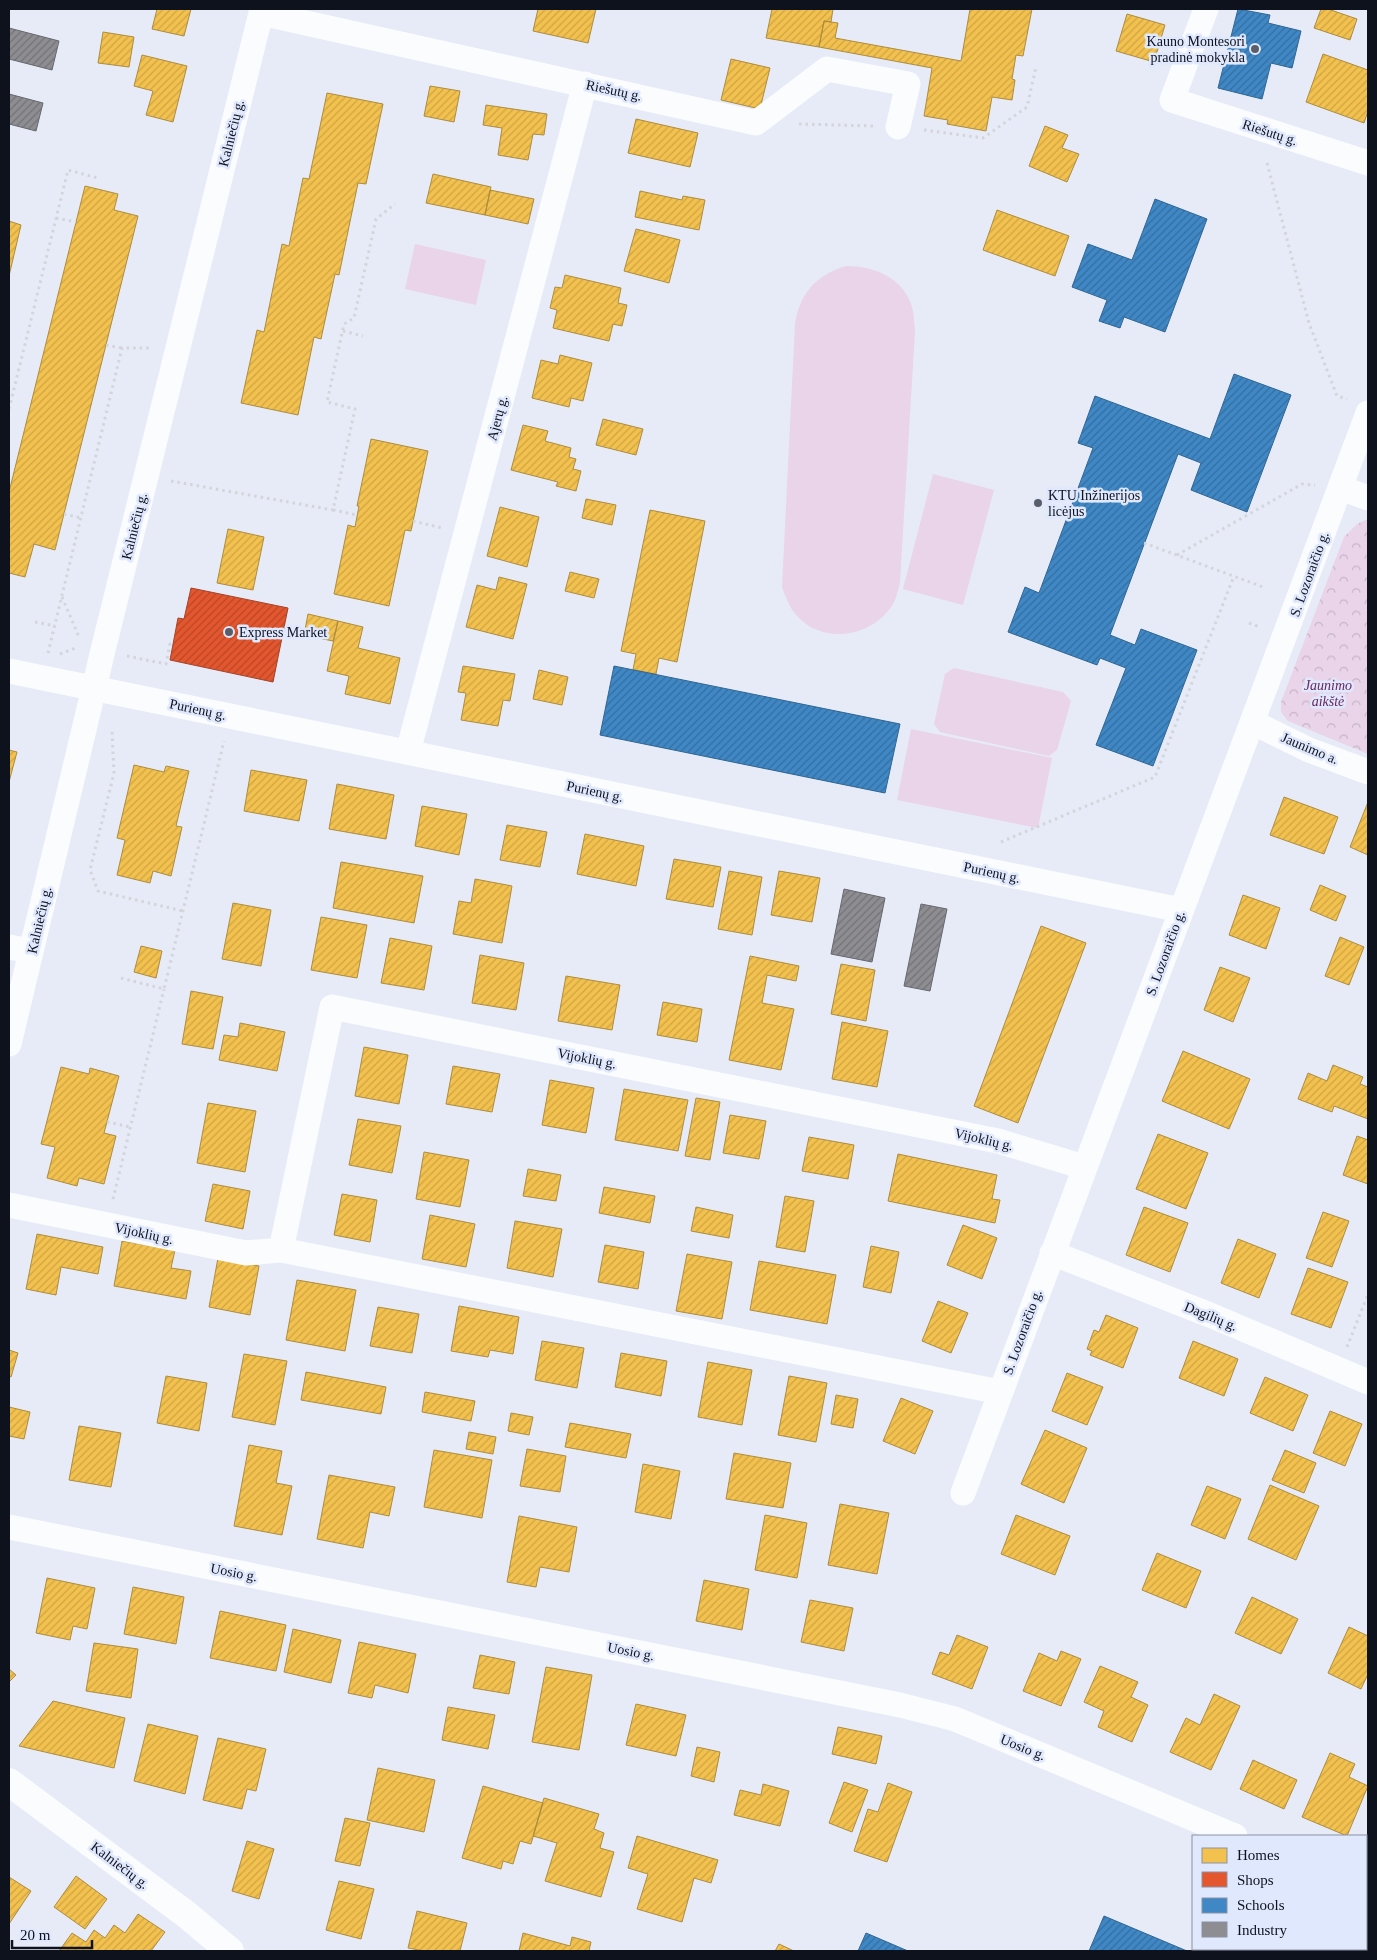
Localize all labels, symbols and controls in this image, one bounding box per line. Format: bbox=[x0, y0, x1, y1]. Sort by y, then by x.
place label: Kauno Montesori pradinė mokykla bbox=[1147, 34, 1246, 65]
marker: Kauno Montesori pradinė mokykla bbox=[1249, 43, 1261, 55]
street label: Riešutų g. bbox=[585, 77, 643, 104]
street label: Kalniečių g. bbox=[216, 98, 247, 168]
street label: Riešutų g. bbox=[1241, 117, 1299, 148]
street label: Ajerų g. bbox=[484, 394, 511, 442]
place label: KTU Inžinerijos licėjus bbox=[1048, 488, 1140, 519]
street label: Kalniečių g. bbox=[119, 491, 150, 561]
marker: KTU Inžinerijos licėjus bbox=[1032, 497, 1044, 509]
street label: S. Lozoraičio g. bbox=[1287, 530, 1332, 619]
place label: Express Market bbox=[239, 625, 327, 640]
marker: Express Market bbox=[223, 626, 235, 638]
park label: Jaunimo aikštė bbox=[1304, 678, 1352, 709]
street label: Purienų g. bbox=[168, 696, 228, 723]
street label: Jaunimo a. bbox=[1279, 730, 1341, 767]
street label: Purienų g. bbox=[565, 778, 625, 805]
street label: Purienų g. bbox=[962, 859, 1022, 886]
street label: Kalniečių g. bbox=[24, 885, 54, 955]
street label: S. Lozoraičio g. bbox=[1143, 909, 1188, 998]
street label: Vijoklių g. bbox=[556, 1045, 618, 1072]
street label: Vijoklių g. bbox=[953, 1125, 1015, 1154]
street label: Vijoklių g. bbox=[113, 1220, 175, 1247]
street label: S. Lozoraičio g. bbox=[1000, 1288, 1045, 1377]
street label: Dagilių g. bbox=[1182, 1299, 1240, 1334]
street label: Uosio g. bbox=[209, 1561, 259, 1584]
street label: Uosio g. bbox=[606, 1640, 656, 1663]
street label: Uosio g. bbox=[998, 1732, 1048, 1763]
legend bbox=[1192, 1835, 1367, 1950]
street label: Kalniečių g. bbox=[88, 1839, 152, 1892]
text: Homes bbox=[1237, 1847, 1280, 1863]
text: Shops bbox=[1237, 1872, 1274, 1888]
text: Schools bbox=[1237, 1897, 1285, 1913]
scale bar bbox=[12, 1918, 92, 1950]
text: Industry bbox=[1237, 1922, 1287, 1938]
text: 20 m bbox=[20, 1927, 51, 1943]

